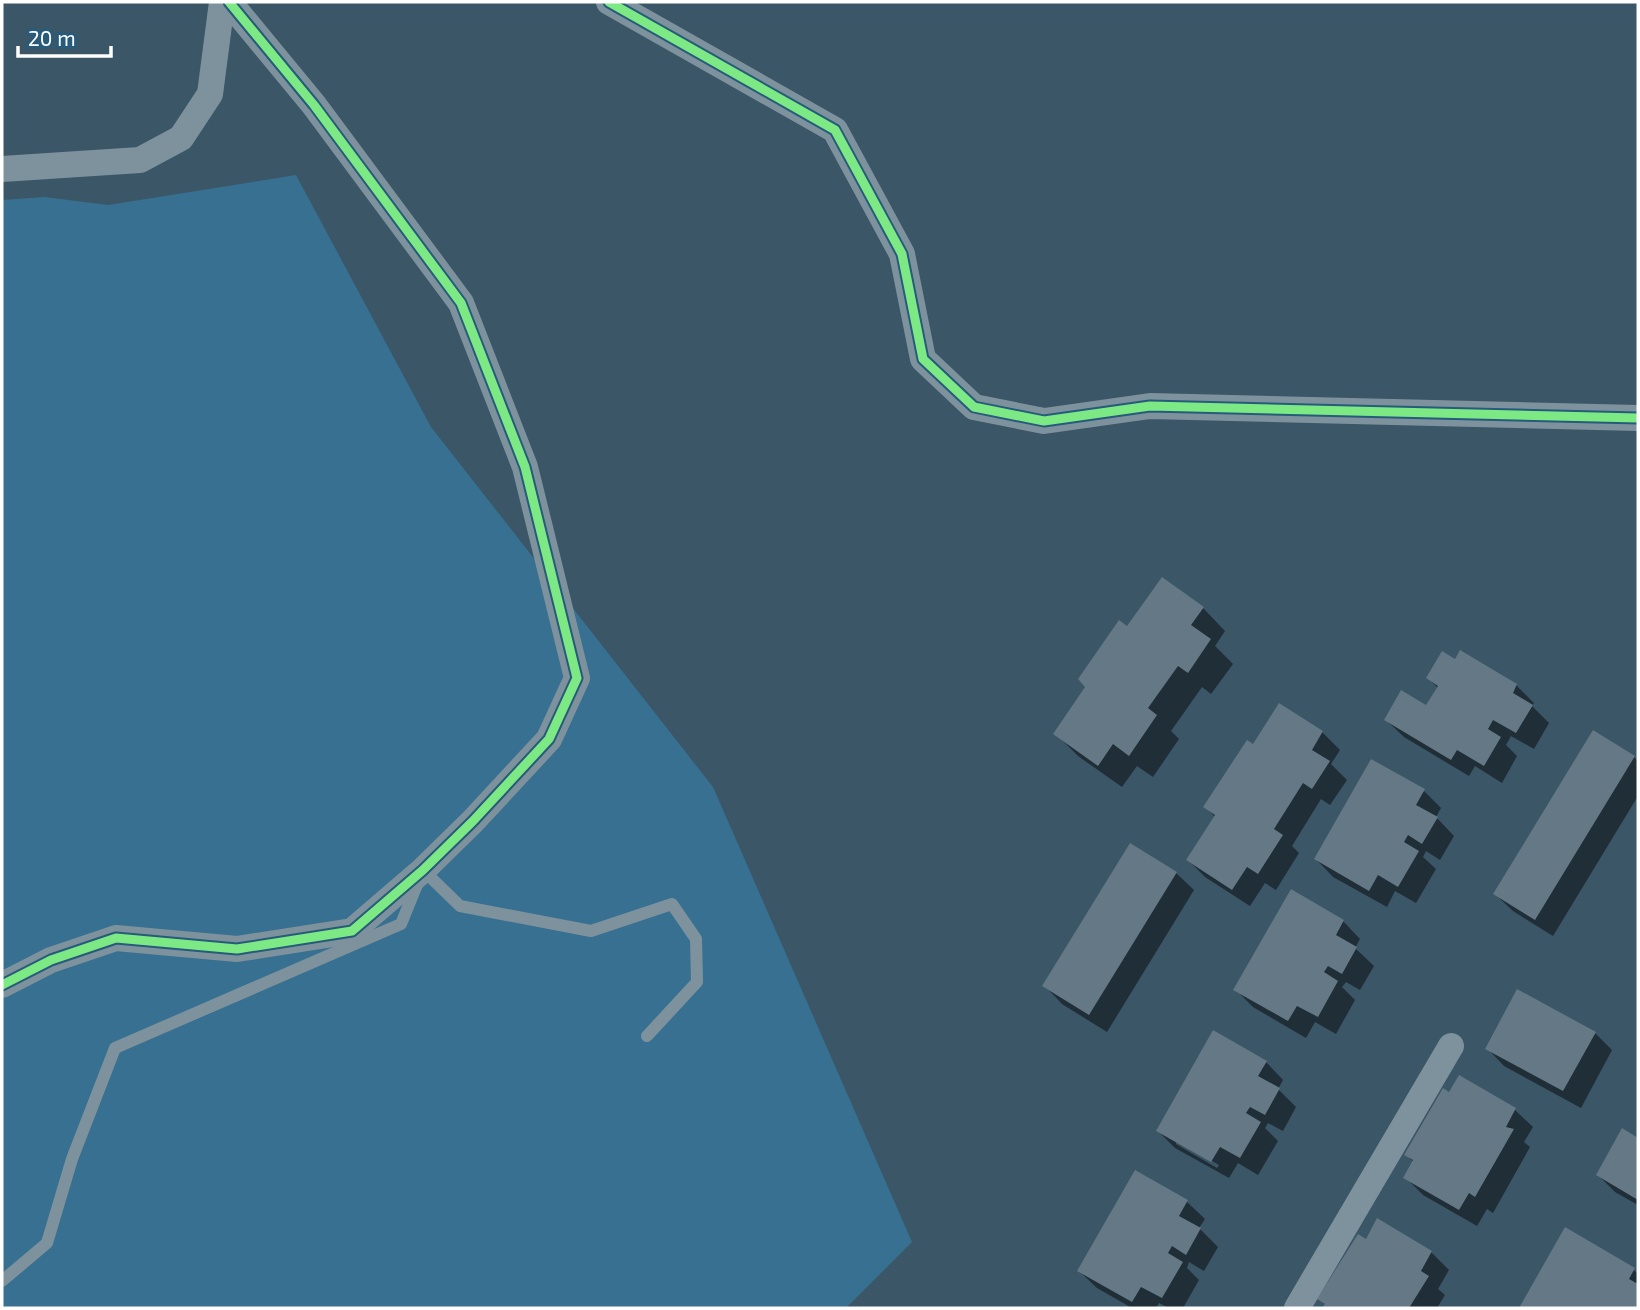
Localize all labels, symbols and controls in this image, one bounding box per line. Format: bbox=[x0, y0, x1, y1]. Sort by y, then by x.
scale bar bbox=[18, 14, 110, 58]
text: 20 m bbox=[28, 25, 76, 50]

